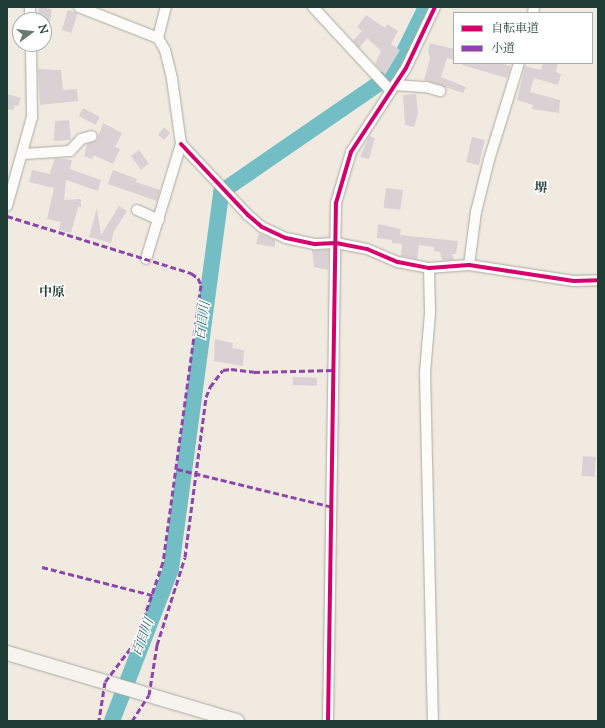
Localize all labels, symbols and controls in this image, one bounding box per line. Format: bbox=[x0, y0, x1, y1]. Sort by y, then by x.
north arrow bbox=[12, 12, 52, 52]
legend bbox=[453, 12, 593, 64]
text: 自転車道 bbox=[491, 20, 539, 38]
text: N bbox=[34, 23, 51, 35]
text: 小道 bbox=[491, 40, 515, 58]
district label: 堺 bbox=[535, 181, 547, 197]
district label: 中原 bbox=[39, 285, 65, 301]
water label: 百日川 bbox=[194, 301, 214, 341]
water label: 百日川 bbox=[130, 617, 158, 659]

